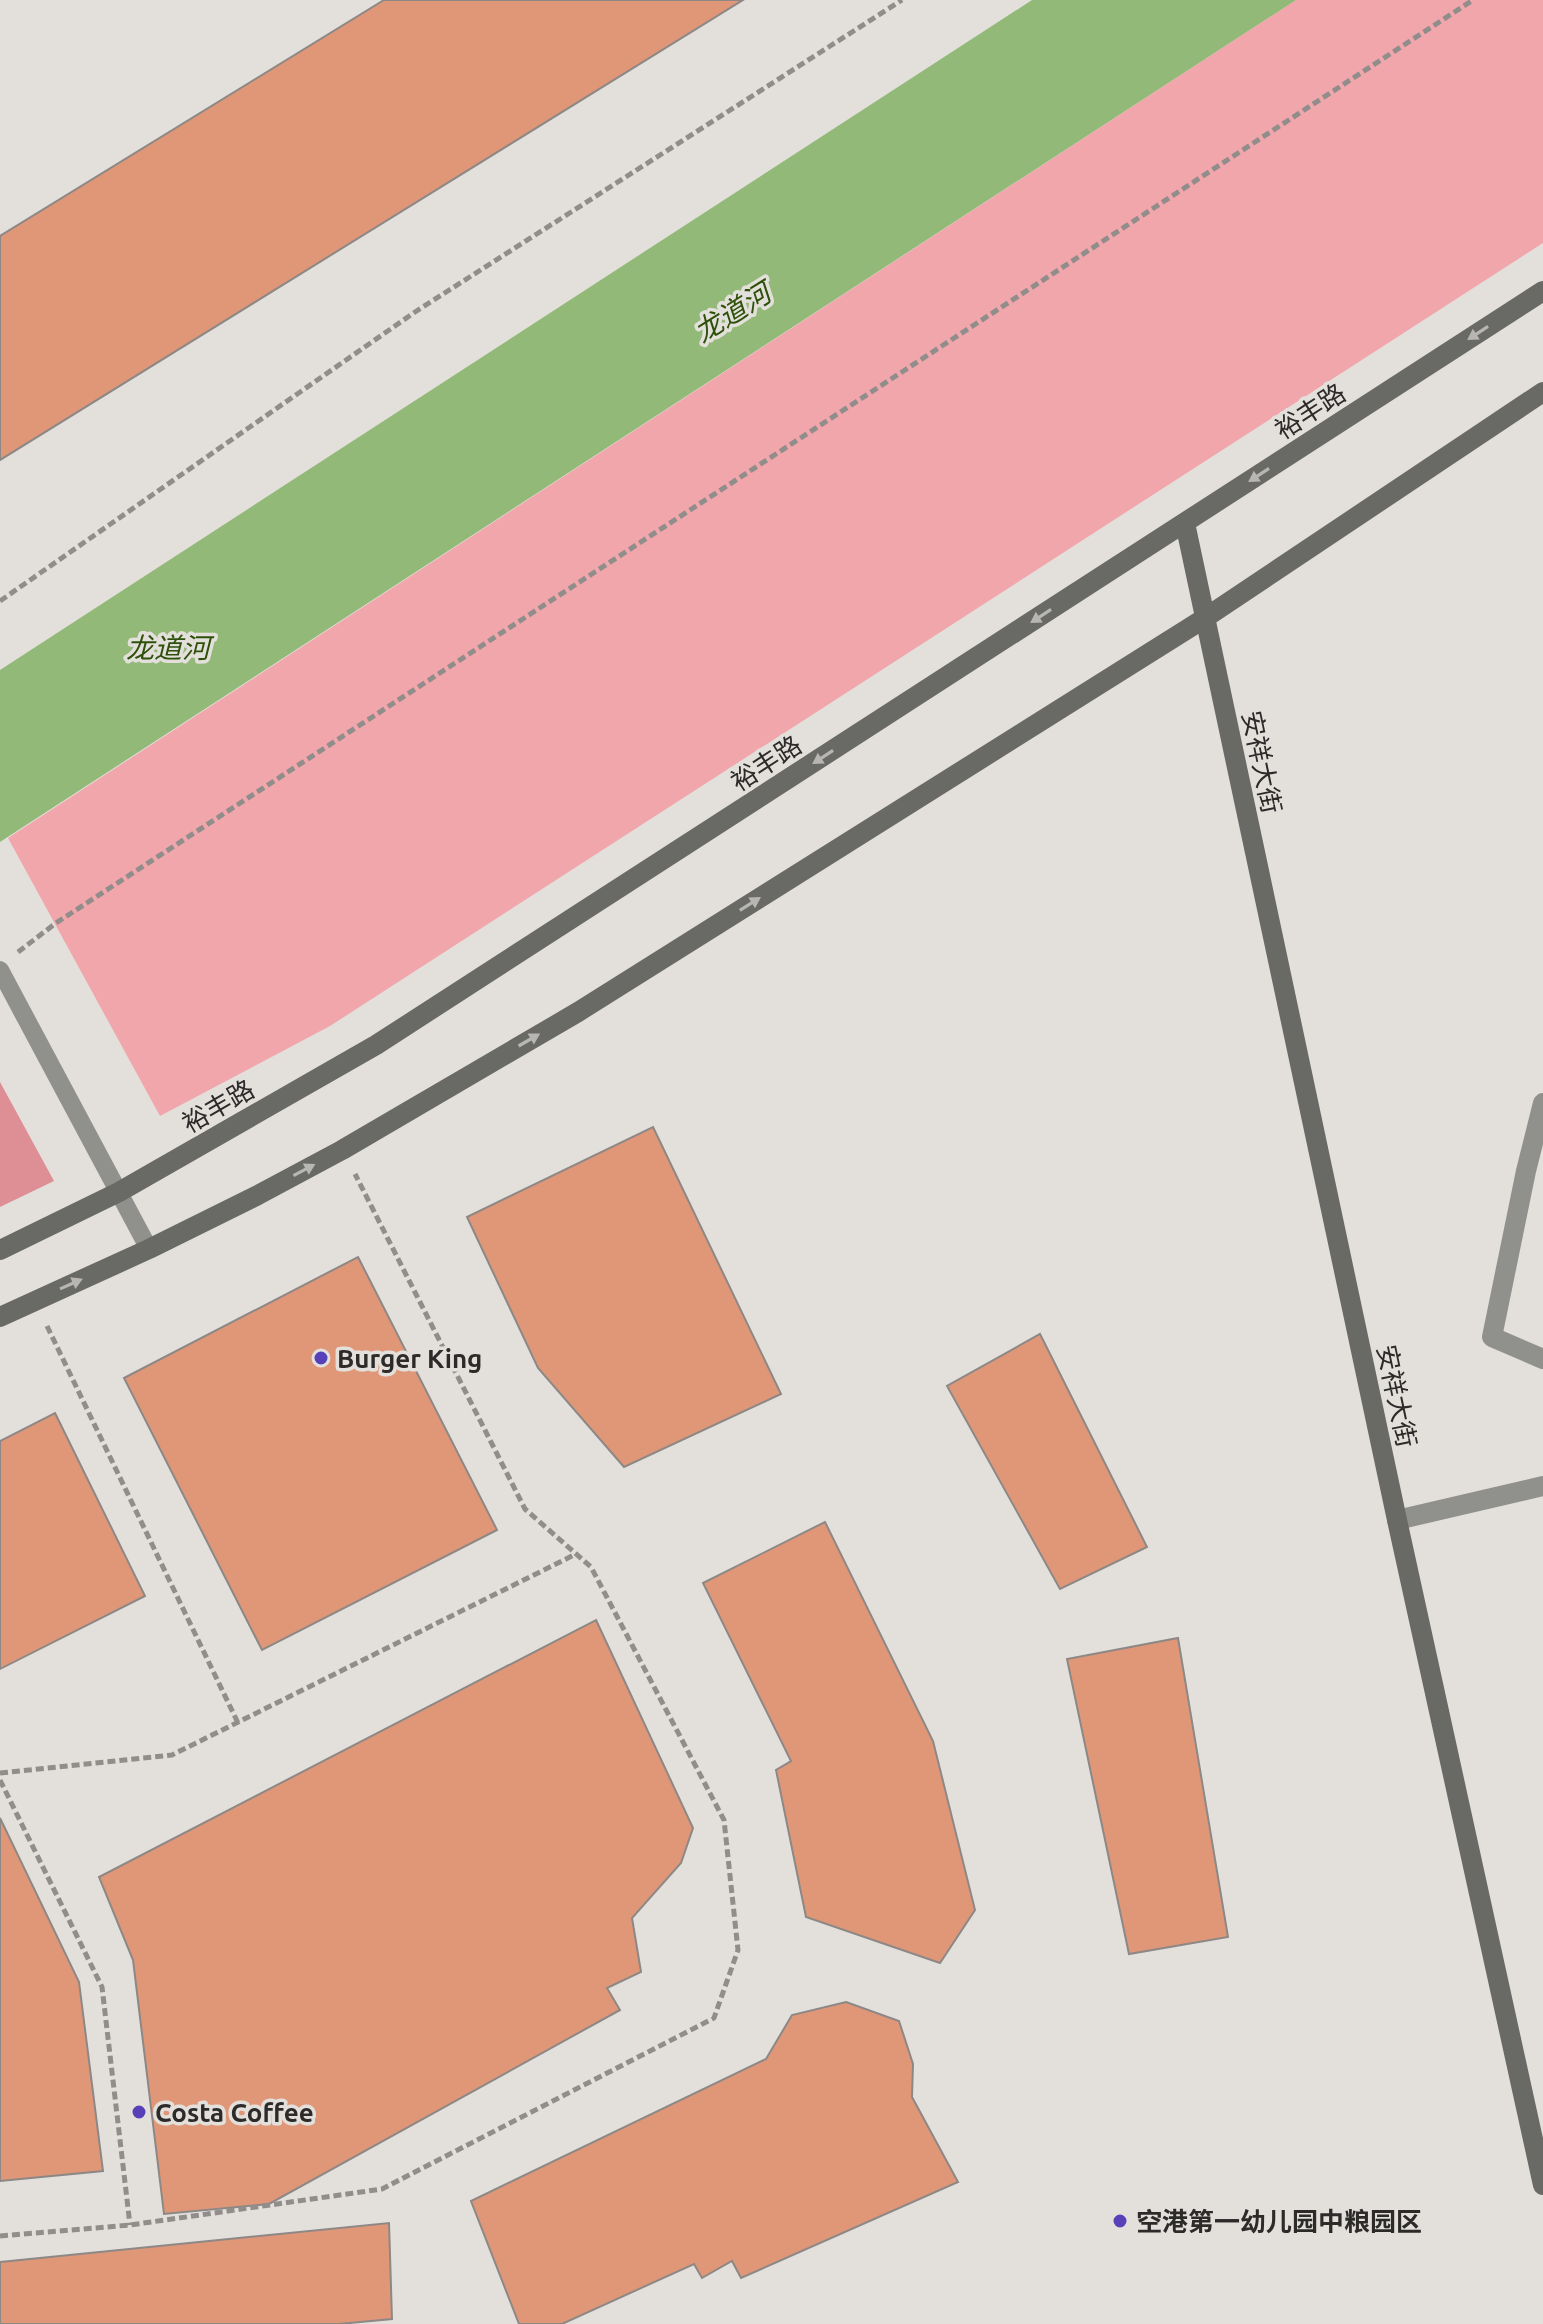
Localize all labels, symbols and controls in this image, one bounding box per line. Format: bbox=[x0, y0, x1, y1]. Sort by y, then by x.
water label: 龙道河 bbox=[688, 274, 780, 347]
one-way arrow bbox=[1467, 326, 1488, 341]
street label: 裕丰路 bbox=[1269, 378, 1351, 444]
one-way arrow bbox=[1249, 467, 1270, 482]
one-way arrow bbox=[1030, 608, 1052, 623]
water label: 龙道河 bbox=[126, 632, 215, 663]
street label: 安祥大街 bbox=[1237, 708, 1287, 816]
street label: 裕丰路 bbox=[725, 730, 807, 796]
one-way arrow bbox=[812, 749, 833, 764]
one-way arrow bbox=[740, 896, 761, 911]
one-way arrow bbox=[518, 1033, 540, 1047]
street label: 裕丰路 bbox=[177, 1074, 259, 1138]
one-way arrow bbox=[293, 1164, 316, 1177]
one-way arrow bbox=[59, 1277, 82, 1291]
street label: 安祥大街 bbox=[1372, 1342, 1422, 1450]
place label: Burger King bbox=[337, 1344, 482, 1373]
marker: Burger King bbox=[312, 1349, 330, 1367]
place label: Costa Coffee bbox=[155, 2098, 314, 2127]
marker: Costa Coffee bbox=[130, 2103, 148, 2121]
place label: 空港第一幼儿园中粮园区 bbox=[1136, 2207, 1422, 2236]
marker: 空港第一幼儿园中粮园区 bbox=[1111, 2212, 1129, 2230]

